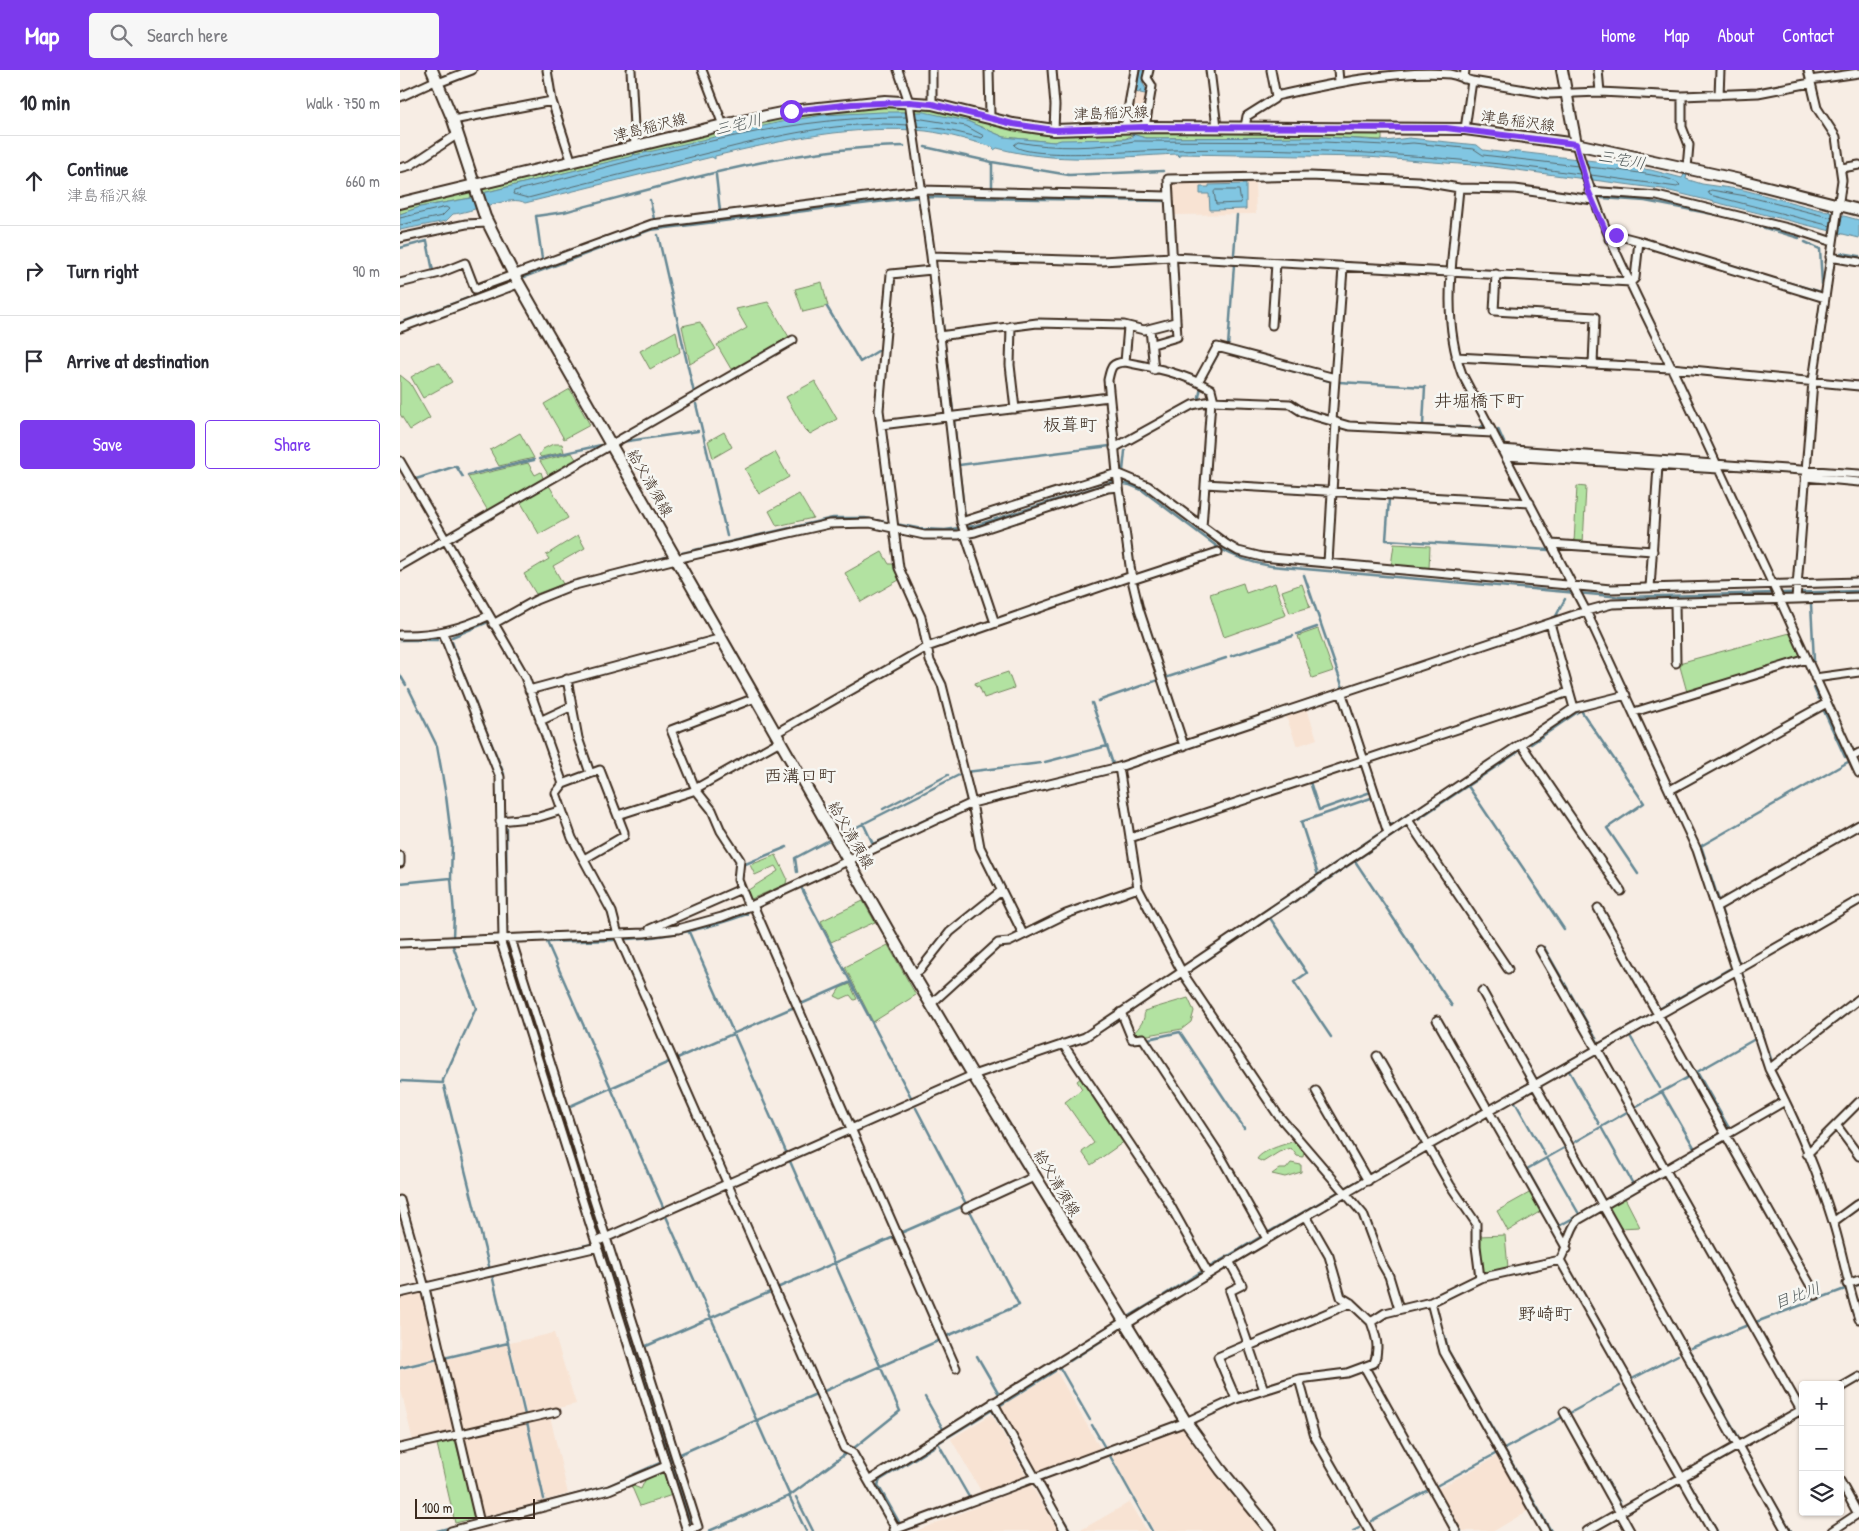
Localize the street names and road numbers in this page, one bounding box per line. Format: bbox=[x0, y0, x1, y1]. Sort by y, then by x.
street label: 津島稲沢線 bbox=[1073, 101, 1149, 124]
street label: 津島稲沢線 bbox=[1479, 105, 1557, 136]
street label: 津島稲沢線 bbox=[611, 107, 689, 146]
street label: 給父清須線 bbox=[623, 445, 678, 520]
street label: 給父清須線 bbox=[824, 797, 879, 872]
street label: 給父清須線 bbox=[1029, 1145, 1086, 1220]

